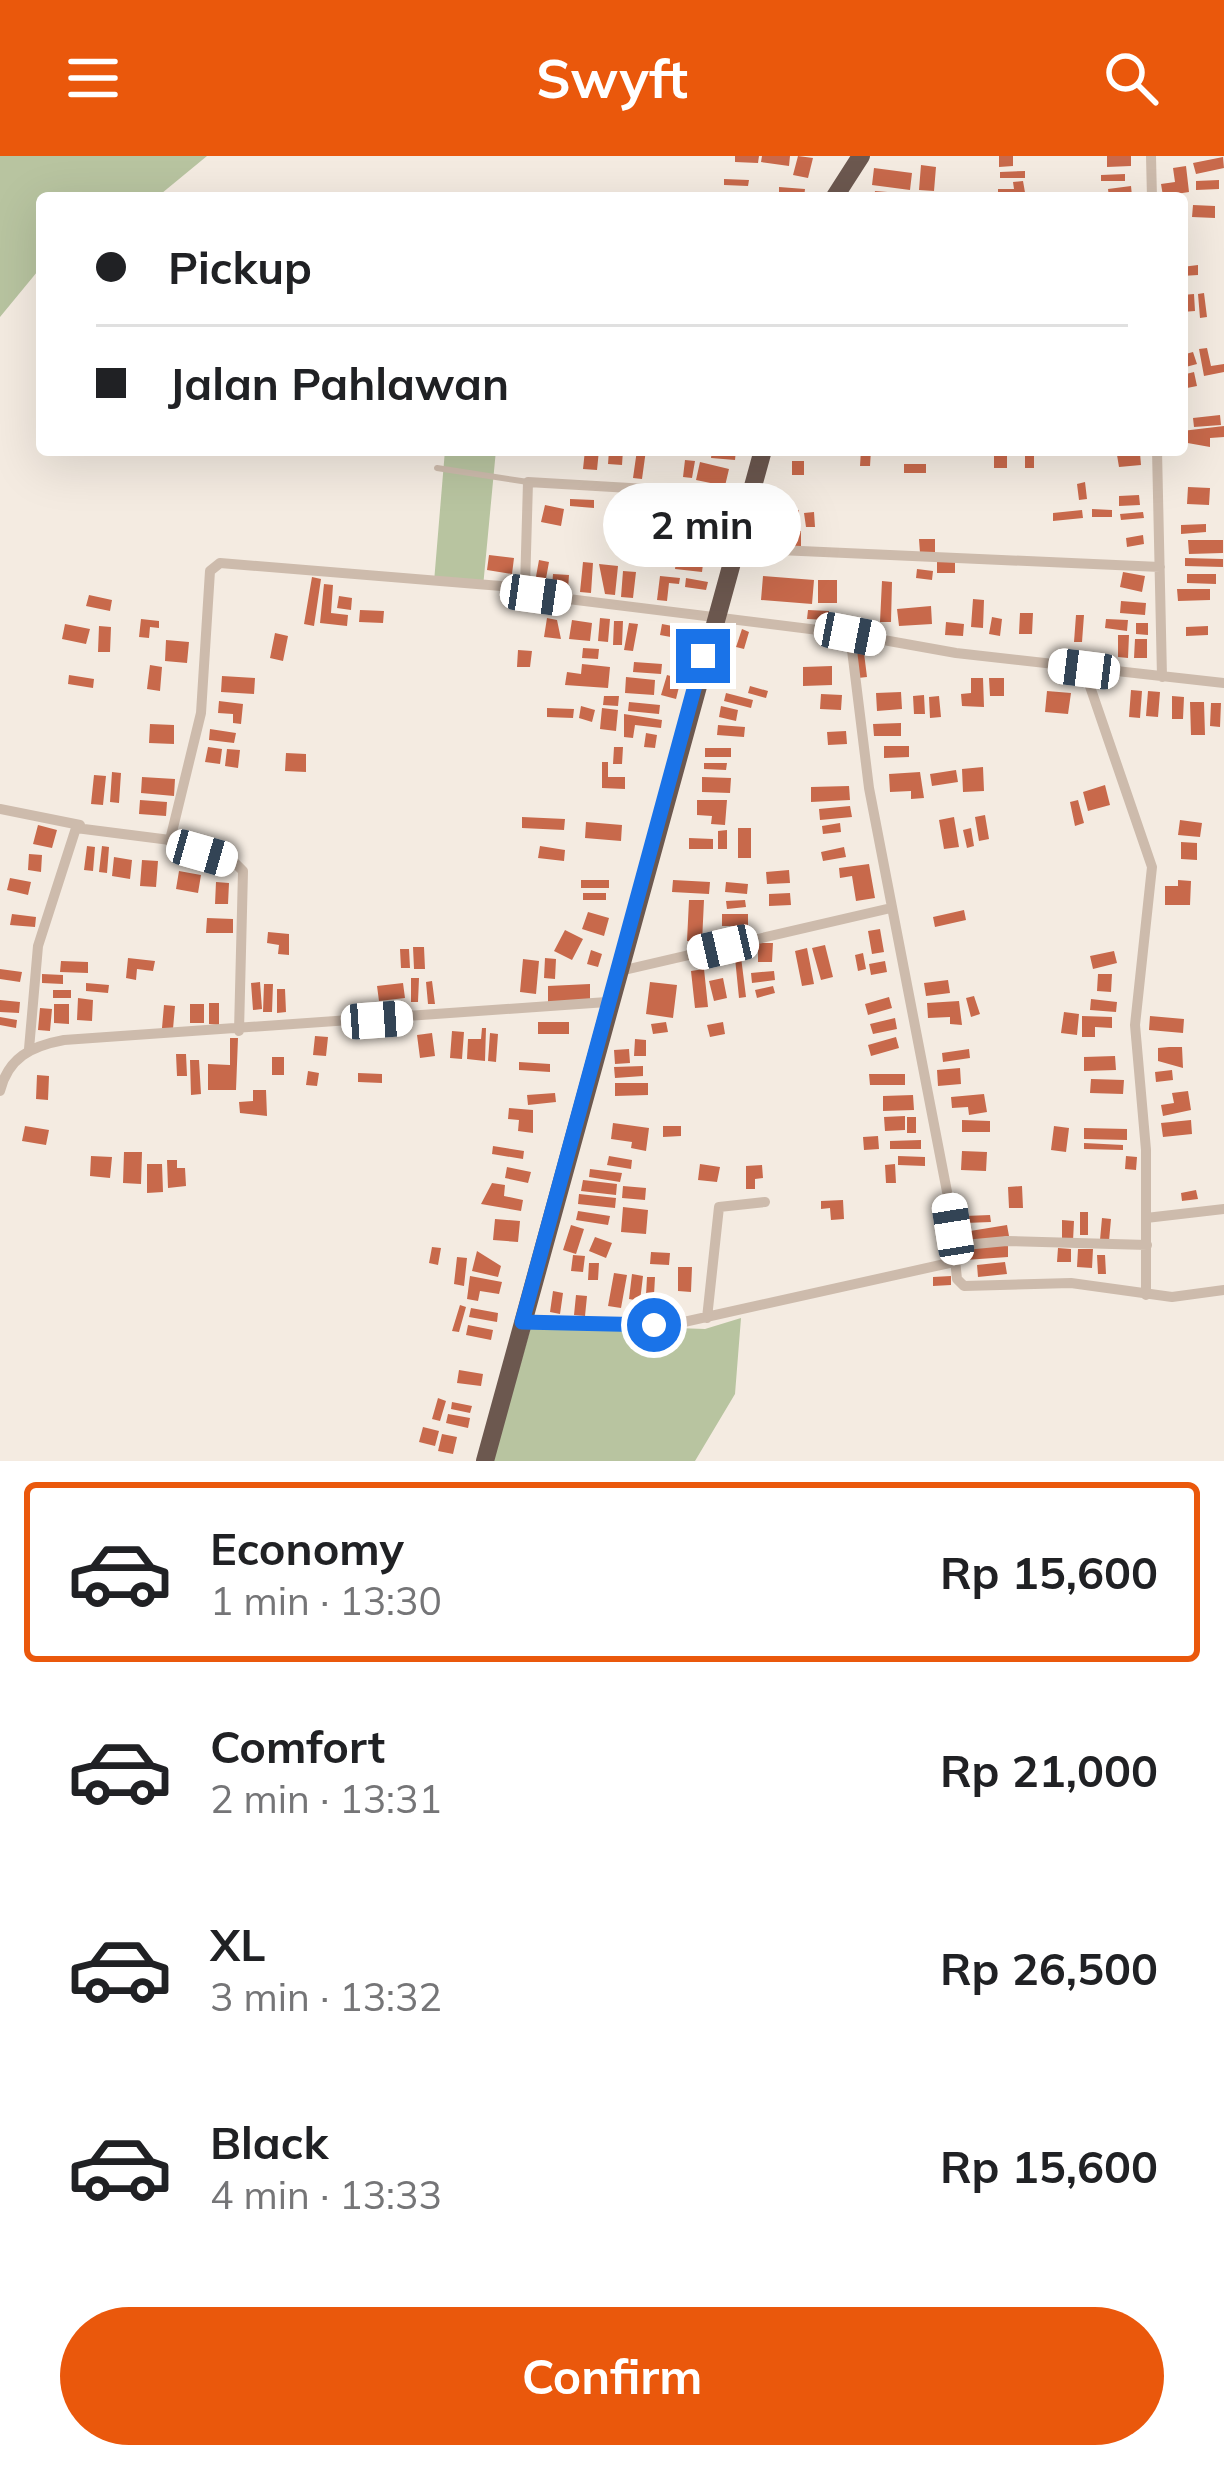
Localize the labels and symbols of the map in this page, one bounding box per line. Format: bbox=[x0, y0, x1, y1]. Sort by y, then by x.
callout: 2 min bbox=[604, 482, 802, 566]
car bbox=[498, 572, 574, 618]
car bbox=[811, 609, 889, 659]
route end bbox=[676, 629, 730, 683]
car bbox=[1046, 647, 1122, 691]
car bbox=[162, 826, 242, 880]
car bbox=[684, 921, 762, 973]
car bbox=[340, 1000, 414, 1040]
car bbox=[930, 1191, 976, 1267]
route start bbox=[627, 1298, 681, 1352]

